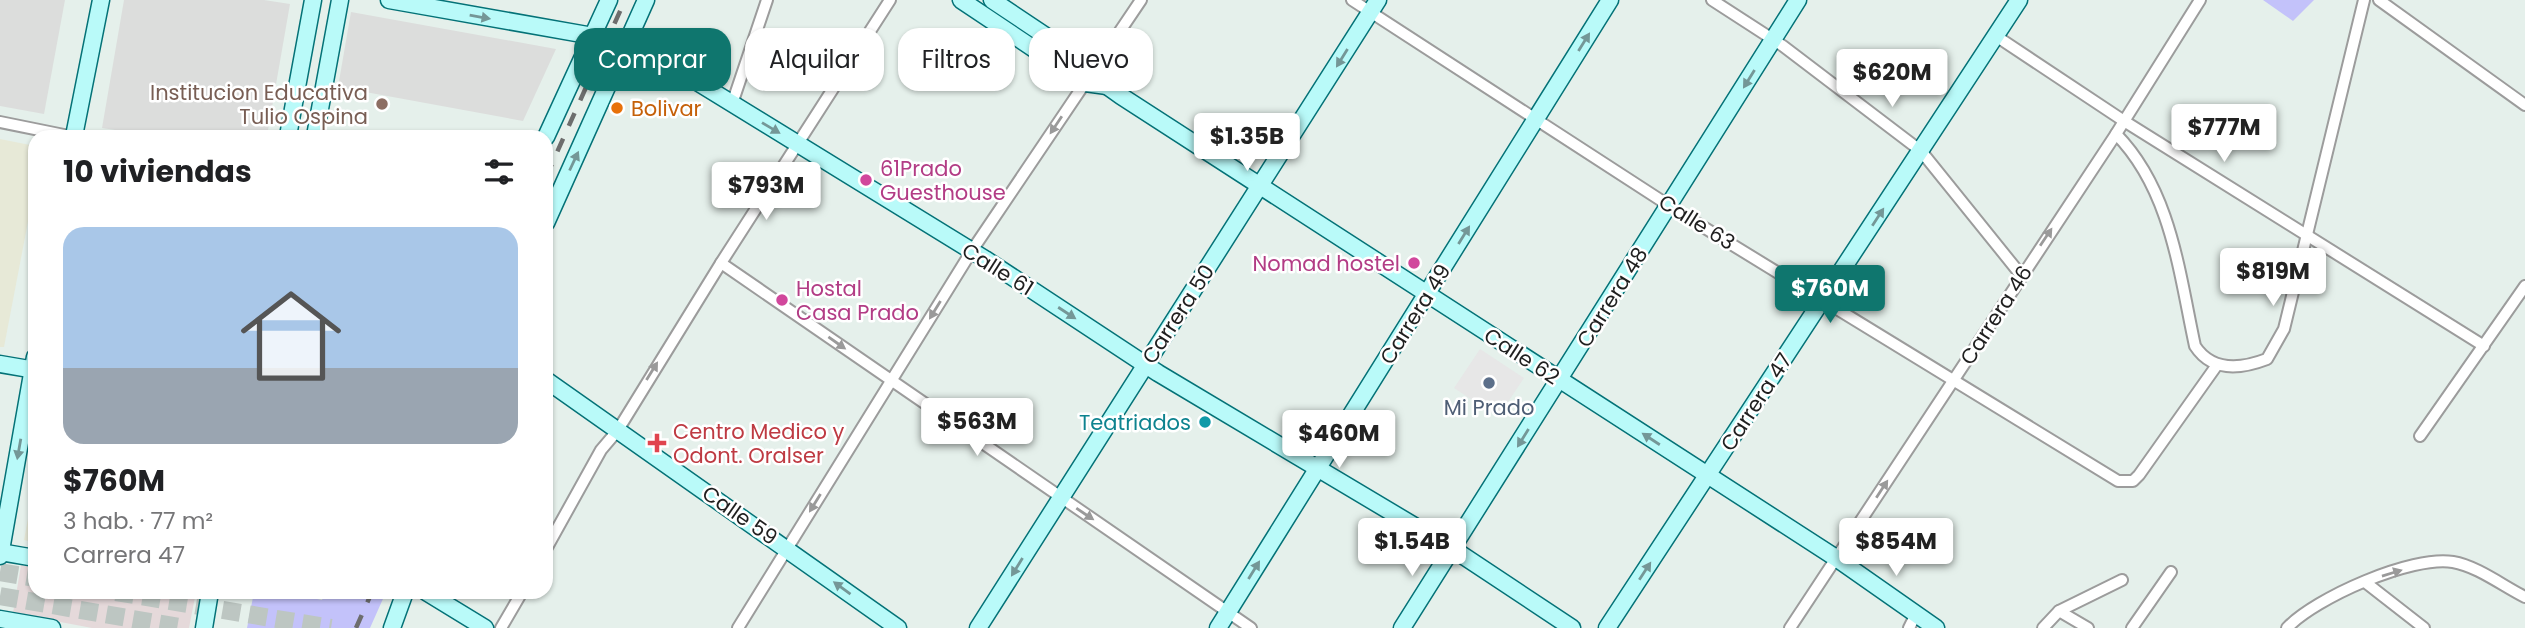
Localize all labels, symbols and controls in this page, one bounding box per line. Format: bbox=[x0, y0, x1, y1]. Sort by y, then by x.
one-way arrow bbox=[469, 12, 491, 23]
chip: Comprar bbox=[574, 28, 731, 91]
chip: Alquilar bbox=[745, 28, 884, 91]
chip: Filtros bbox=[898, 28, 1015, 91]
chip: Nuevo bbox=[1029, 28, 1153, 91]
one-way arrow bbox=[1578, 33, 1591, 52]
one-way arrow bbox=[1335, 48, 1348, 67]
pin: $620M bbox=[1843, 50, 1941, 109]
text: $620M bbox=[1852, 56, 1932, 88]
one-way arrow bbox=[1743, 69, 1756, 89]
place label: Institucion Educativa Tulio Ospina bbox=[150, 78, 368, 131]
place label: Bolivar bbox=[631, 94, 702, 123]
marker: Institucion Educativa Tulio Ospina bbox=[374, 96, 390, 112]
marker: Bolivar bbox=[609, 100, 625, 116]
pin: $777M bbox=[2175, 104, 2273, 164]
text: $777M bbox=[2187, 111, 2261, 143]
pin: $1.35B bbox=[1190, 114, 1304, 173]
one-way arrow bbox=[1050, 115, 1063, 135]
text: $1.35B bbox=[1210, 120, 1284, 152]
one-way arrow bbox=[761, 121, 780, 134]
text: 10 viviendas bbox=[63, 150, 252, 193]
one-way arrow bbox=[568, 151, 580, 171]
icon: filters bbox=[480, 153, 518, 191]
place label: 61Prado Guesthouse bbox=[880, 154, 1006, 207]
pin: $793M bbox=[717, 162, 815, 222]
text: $793M bbox=[728, 169, 804, 201]
marker: 61Prado Guesthouse bbox=[858, 172, 874, 188]
street label: Calle 63 bbox=[1653, 187, 1741, 257]
one-way arrow bbox=[1871, 208, 1884, 227]
one-way arrow bbox=[1458, 226, 1470, 245]
one-way arrow bbox=[2040, 228, 2053, 247]
street label: Calle 61 bbox=[957, 236, 1039, 302]
street label: Carrera 48 bbox=[1570, 241, 1654, 353]
pin: $819M bbox=[2224, 248, 2322, 308]
place label: Nomad hostel bbox=[1252, 249, 1400, 278]
marker: Nomad hostel bbox=[1406, 255, 1422, 271]
text: $819M bbox=[2236, 255, 2310, 287]
street label: Carrera 49 bbox=[1373, 258, 1457, 370]
street label: Carrera 50 bbox=[1135, 259, 1221, 369]
street label: Carrera 46 bbox=[1953, 260, 2039, 370]
pin: $760M bbox=[1781, 266, 1879, 325]
text: $760M bbox=[1791, 272, 1869, 304]
icon: home bbox=[228, 273, 354, 399]
place label: Hostal Casa Prado bbox=[796, 274, 919, 327]
marker: Hostal Casa Prado bbox=[774, 292, 790, 308]
one-way arrow bbox=[929, 300, 942, 320]
one-way arrow bbox=[1058, 306, 1077, 319]
street label: Calle 62 bbox=[1479, 321, 1565, 391]
one-way arrow bbox=[828, 336, 847, 349]
street label: Carrera 47 bbox=[1714, 347, 1798, 457]
one-way arrow bbox=[646, 361, 659, 381]
marker: Mi Prado bbox=[1481, 375, 1497, 391]
place label: Mi Prado bbox=[1444, 393, 1534, 422]
pin: $563M bbox=[928, 398, 1026, 458]
text: $563M bbox=[937, 405, 1017, 437]
place label: Teatriados bbox=[1079, 408, 1191, 437]
pin: $460M bbox=[1290, 410, 1388, 470]
marker: Teatriados bbox=[1197, 414, 1213, 430]
place label: Centro Medico y Odont. Oralser bbox=[673, 417, 844, 470]
text: $460M bbox=[1298, 417, 1380, 449]
one-way arrow bbox=[1516, 428, 1529, 447]
one-way arrow bbox=[1641, 432, 1660, 445]
marker: Centro Medico y Odont. Oralser bbox=[647, 433, 667, 453]
one-way arrow bbox=[13, 438, 24, 460]
text: $760M bbox=[63, 459, 165, 502]
street label: Calle 59 bbox=[697, 479, 783, 551]
one-way arrow bbox=[1875, 480, 1888, 499]
one-way arrow bbox=[809, 494, 822, 513]
text: 3 hab. · 77 m² bbox=[63, 505, 213, 537]
one-way arrow bbox=[1076, 507, 1094, 521]
pin: $1.54B bbox=[1355, 518, 1469, 578]
pin: $854M bbox=[1847, 518, 1945, 578]
text: $1.54B bbox=[1374, 525, 1450, 557]
text: $854M bbox=[1855, 525, 1937, 557]
text: Carrera 47 bbox=[63, 539, 185, 571]
one-way arrow bbox=[1010, 557, 1023, 576]
one-way arrow bbox=[1248, 561, 1261, 580]
one-way arrow bbox=[1638, 562, 1652, 580]
one-way arrow bbox=[2382, 567, 2403, 578]
one-way arrow bbox=[833, 581, 851, 595]

